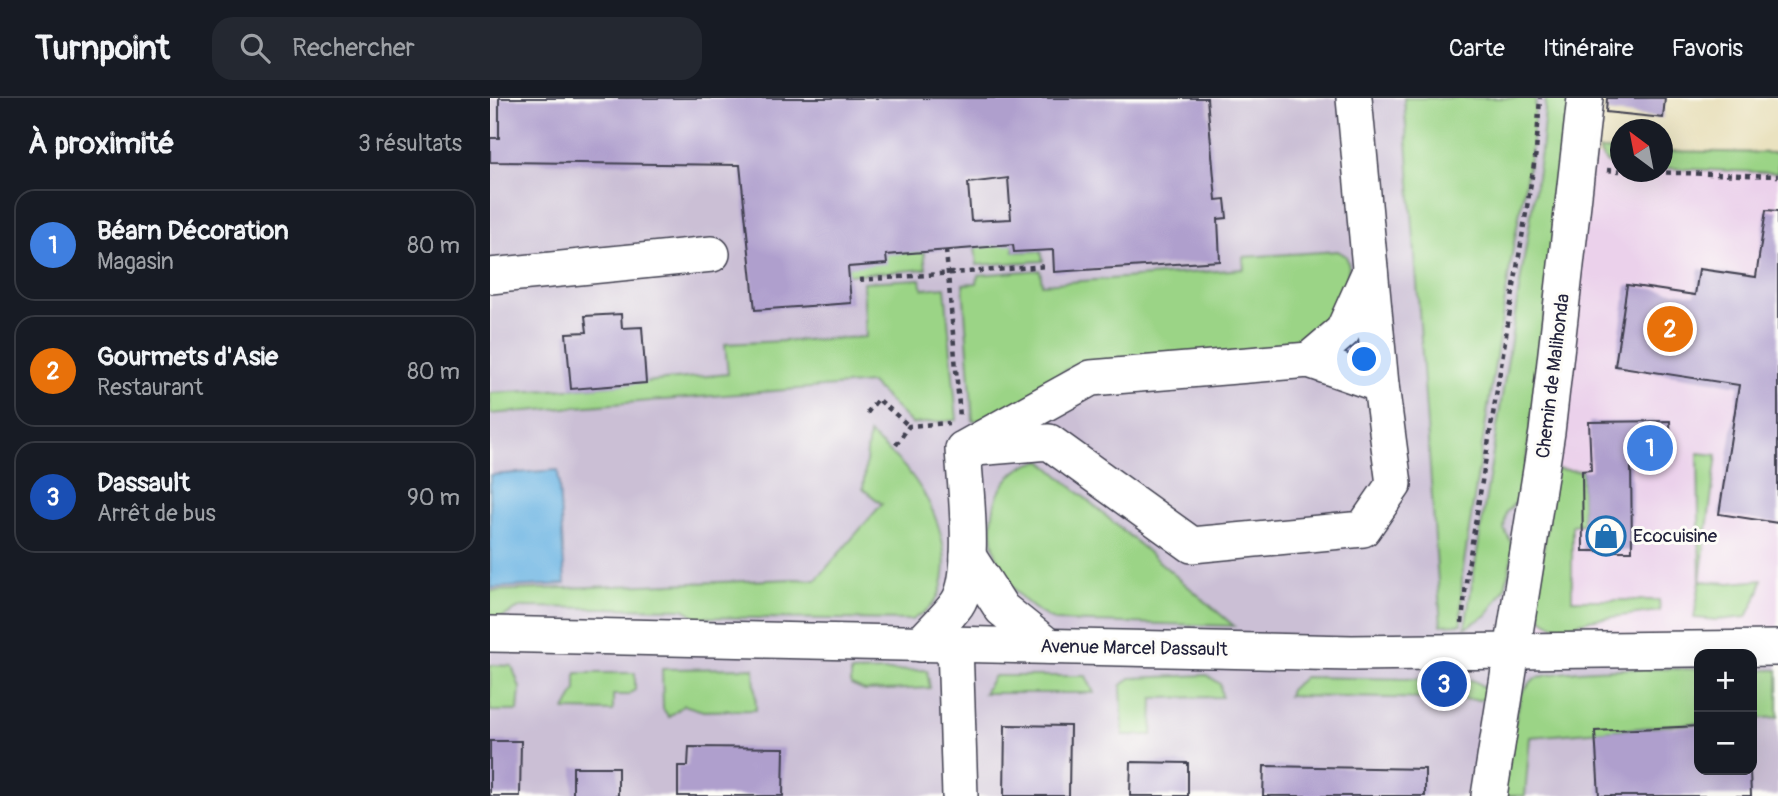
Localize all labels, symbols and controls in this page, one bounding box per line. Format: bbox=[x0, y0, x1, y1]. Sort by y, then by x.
search box bbox=[212, 17, 702, 80]
text: Turnpoint bbox=[35, 28, 170, 69]
icon: search bbox=[236, 29, 274, 67]
text: Rechercher bbox=[292, 32, 415, 64]
text: Carte bbox=[1449, 34, 1505, 63]
text: Itinéraire bbox=[1543, 34, 1634, 63]
text: Favoris bbox=[1672, 34, 1743, 63]
north arrow bbox=[1610, 119, 1673, 182]
text: À proximité bbox=[28, 125, 174, 162]
text: 3 résultats bbox=[358, 129, 462, 158]
text: Béarn Décoration bbox=[97, 215, 289, 247]
text: 1 bbox=[49, 231, 58, 260]
text: 80 m bbox=[407, 231, 460, 260]
text: Magasin bbox=[97, 247, 174, 276]
street label: Chemin de Malihonda bbox=[1531, 292, 1575, 460]
pin: 2 bbox=[1647, 303, 1693, 355]
text: Gourmets d'Asie bbox=[97, 341, 278, 373]
your location bbox=[1347, 342, 1381, 376]
text: 2 bbox=[47, 357, 59, 386]
text: 80 m bbox=[407, 357, 460, 386]
text: Restaurant bbox=[97, 373, 203, 402]
pin: 1 bbox=[1627, 422, 1673, 474]
text: Dassault bbox=[97, 467, 190, 499]
text: 3 bbox=[47, 483, 59, 512]
text: 90 m bbox=[407, 483, 460, 512]
text: Arrêt de bus bbox=[97, 499, 216, 528]
shop icon: Ecocuisine bbox=[1585, 515, 1627, 557]
place label: Ecocuisine bbox=[1633, 524, 1718, 548]
street label: Avenue Marcel Dassault bbox=[1040, 634, 1228, 662]
map controls bbox=[1694, 649, 1757, 775]
button: + bbox=[1694, 649, 1757, 712]
pin: 3 bbox=[1421, 658, 1467, 710]
button: − bbox=[1694, 712, 1757, 775]

